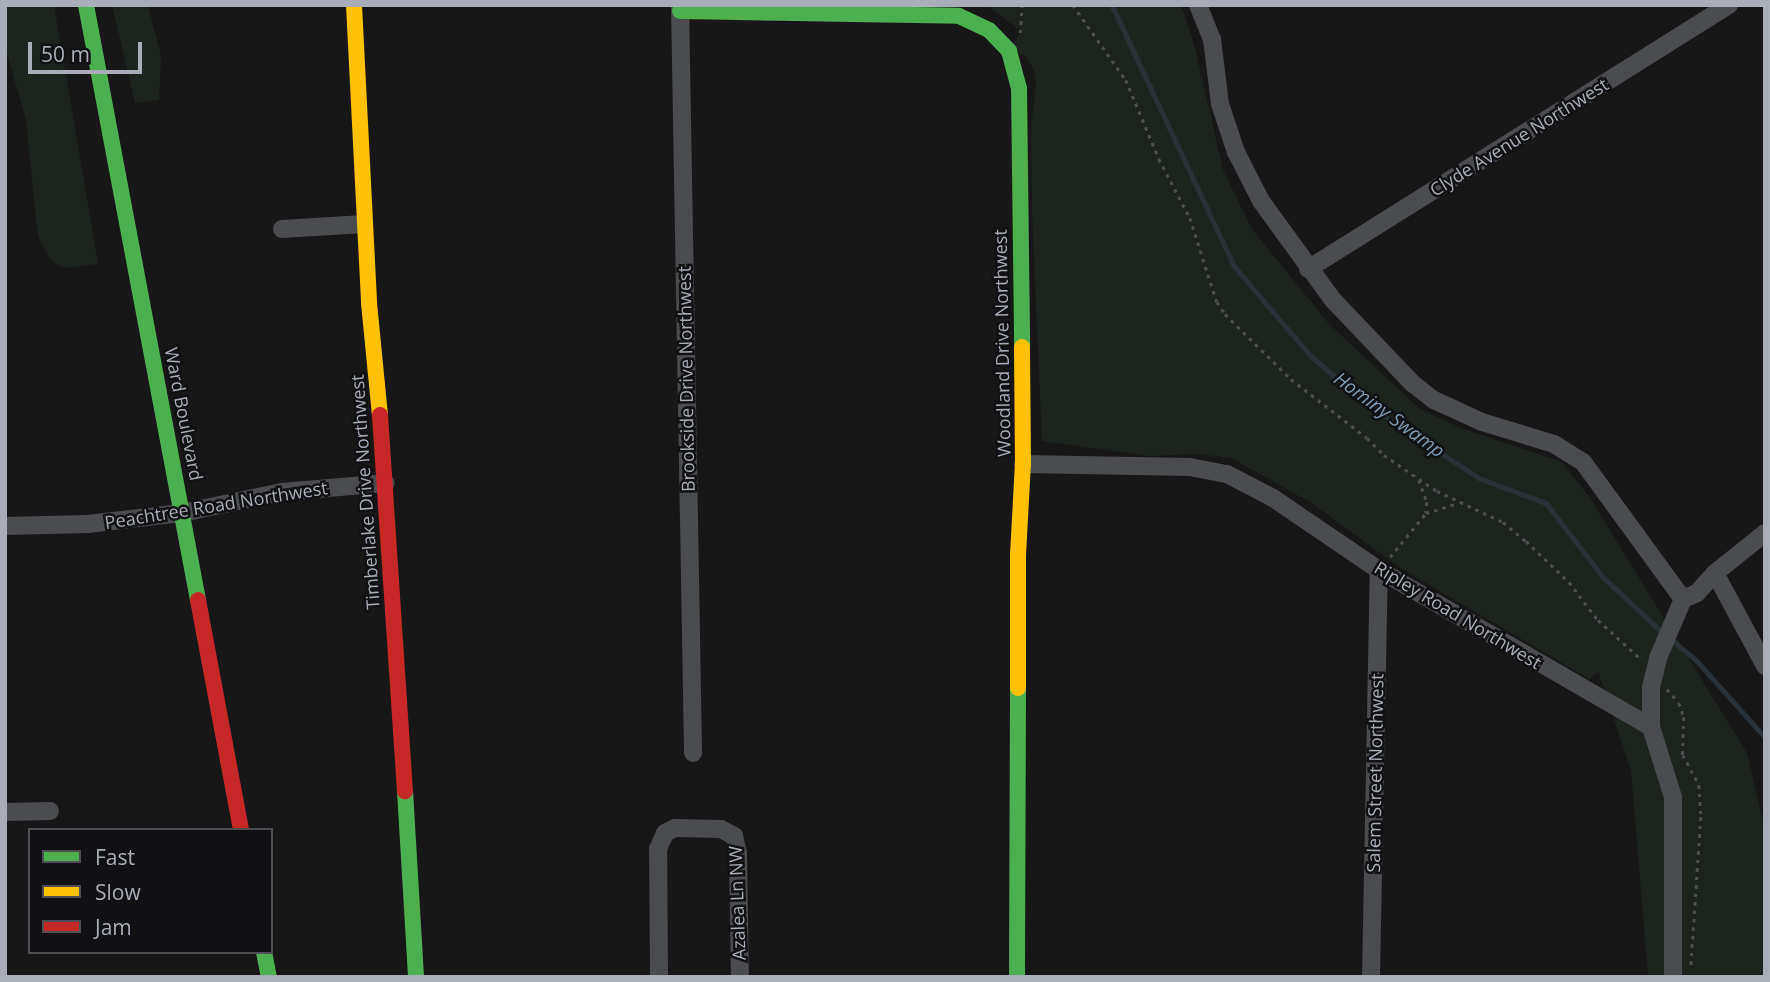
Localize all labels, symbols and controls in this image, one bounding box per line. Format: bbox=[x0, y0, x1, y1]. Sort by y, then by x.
scale bar bbox=[32, 28, 145, 72]
text: 50 m bbox=[41, 40, 90, 68]
street label: Clyde Avenue Northwest bbox=[1426, 73, 1612, 201]
street label: Woodland Drive Northwest bbox=[989, 229, 1015, 457]
street label: Brookside Drive Northwest bbox=[673, 266, 699, 492]
street label: Ward Boulevard bbox=[161, 346, 207, 482]
water label: Hominy Swamp bbox=[1329, 367, 1449, 463]
street label: Timberlake Drive Northwest bbox=[346, 374, 384, 610]
street label: Peachtree Road Northwest bbox=[103, 477, 329, 533]
street label: Ripley Road Northwest bbox=[1371, 557, 1545, 673]
street label: Salem Street Northwest bbox=[1362, 673, 1388, 873]
legend bbox=[28, 828, 273, 954]
text: Fast bbox=[95, 843, 135, 871]
street label: Azalea Ln NW bbox=[724, 845, 750, 961]
text: Slow bbox=[95, 878, 141, 906]
text: Jam bbox=[95, 913, 132, 941]

